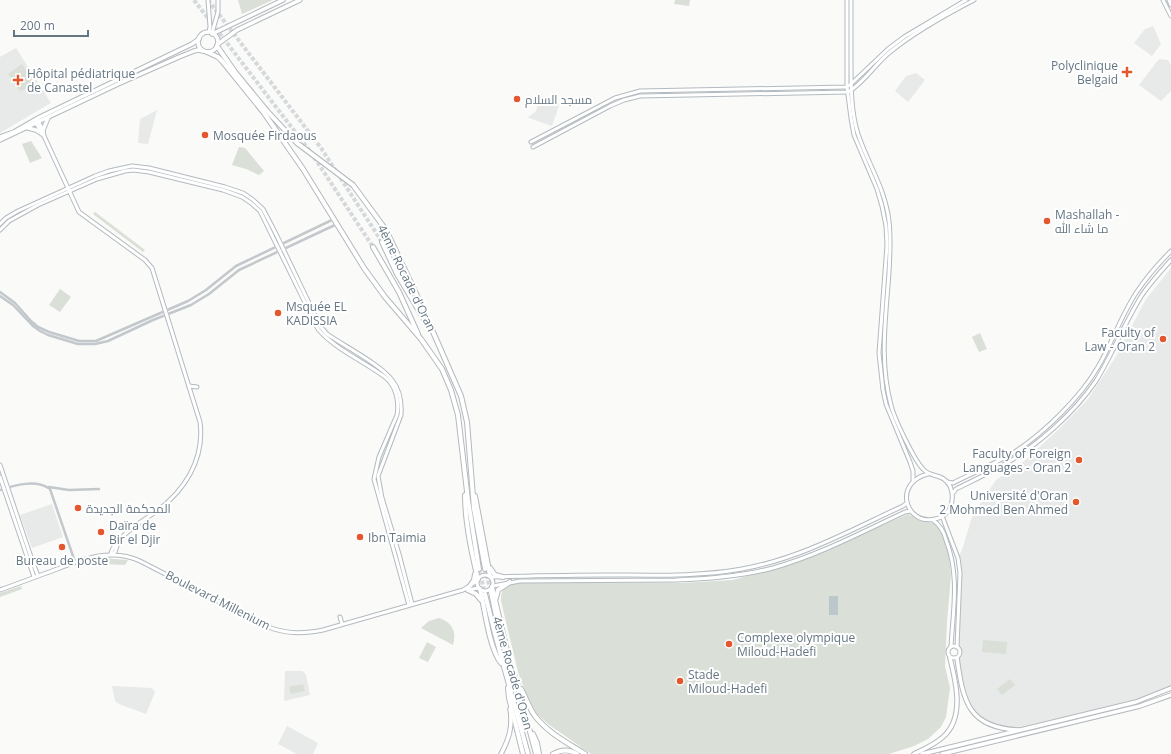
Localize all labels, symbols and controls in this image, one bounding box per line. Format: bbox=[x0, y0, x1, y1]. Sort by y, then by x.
scale bar bbox=[14, 12, 88, 38]
text: 200 m bbox=[20, 17, 55, 34]
place label: Polyclinique Belgaid bbox=[1051, 57, 1118, 88]
place label: Hôpital pédiatrique de Canastel bbox=[27, 65, 136, 96]
marker: Polyclinique Belgaid bbox=[1121, 66, 1133, 78]
marker: Hôpital pédiatrique de Canastel bbox=[12, 74, 24, 86]
place label: مسجد السلام bbox=[525, 91, 592, 108]
marker: مسجد السلام bbox=[512, 94, 522, 104]
place label: Mosquée Firdaous bbox=[213, 127, 317, 144]
marker: Mosquée Firdaous bbox=[200, 130, 210, 140]
place label: Mashallah - ما شاء الله bbox=[1055, 206, 1119, 237]
marker: Mashallah - ما شاء الله bbox=[1042, 216, 1052, 226]
street label: 4ème Rocade d'Oran bbox=[374, 222, 440, 334]
place label: Msquée EL KADISSIA bbox=[286, 298, 347, 329]
marker: Msquée EL KADISSIA bbox=[273, 308, 283, 318]
place label: Faculty of Law - Oran 2 bbox=[1084, 324, 1156, 355]
marker: Faculty of Law - Oran 2 bbox=[1158, 334, 1168, 344]
place label: Faculty of Foreign Languages - Oran 2 bbox=[963, 445, 1071, 476]
marker: Faculty of Foreign Languages - Oran 2 bbox=[1074, 455, 1084, 465]
place label: Université d'Oran 2 Mohmed Ben Ahmed bbox=[939, 487, 1068, 518]
marker: Université d'Oran 2 Mohmed Ben Ahmed bbox=[1071, 497, 1081, 507]
place label: المحكمة الجديدة bbox=[86, 500, 171, 517]
marker: المحكمة الجديدة bbox=[73, 503, 83, 513]
place label: Daïra de Bir el Djir bbox=[109, 517, 160, 548]
marker: Daïra de Bir el Djir bbox=[96, 527, 106, 537]
place label: Ibn Taimia bbox=[368, 529, 426, 546]
marker: Ibn Taimia bbox=[355, 532, 365, 542]
marker: Bureau de poste bbox=[57, 542, 67, 552]
place label: Bureau de poste bbox=[16, 552, 108, 569]
street label: Boulevard Millenium bbox=[163, 566, 273, 634]
street label: 4ème Rocade d'Oran bbox=[489, 614, 537, 732]
place label: Complexe olympique Miloud-Hadefi bbox=[737, 629, 856, 660]
marker: Complexe olympique Miloud-Hadefi bbox=[724, 639, 734, 649]
place label: Stade Miloud-Hadefi bbox=[688, 666, 767, 697]
marker: Stade Miloud-Hadefi bbox=[675, 676, 685, 686]

